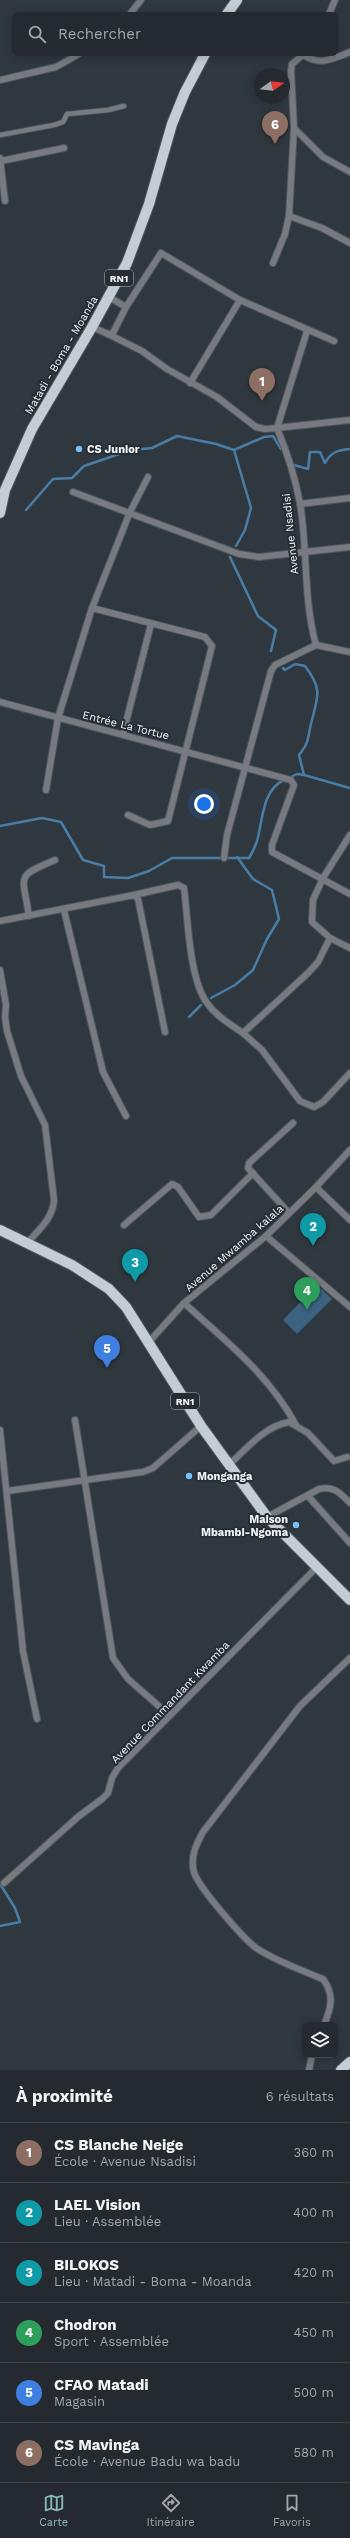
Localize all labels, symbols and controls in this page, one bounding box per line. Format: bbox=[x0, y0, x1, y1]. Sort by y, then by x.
search box bbox=[12, 12, 338, 56]
icon: search bbox=[26, 23, 48, 45]
text: Rechercher bbox=[58, 25, 141, 43]
north arrow bbox=[254, 68, 290, 104]
pin: 6 bbox=[262, 111, 288, 144]
road number: RN1 bbox=[105, 270, 133, 286]
street label: Matadi - Boma - Moanda bbox=[22, 294, 101, 417]
pin: 1 bbox=[249, 368, 275, 401]
place label: CS Junior bbox=[87, 443, 140, 456]
marker: CS Junior bbox=[74, 444, 84, 454]
street label: Avenue Nsadisi bbox=[280, 493, 301, 575]
street label: Entrée La Tortue bbox=[81, 708, 171, 743]
your location bbox=[194, 794, 214, 814]
street label: Avenue Mwamba kalala bbox=[183, 1202, 286, 1295]
pin: 2 bbox=[300, 1213, 326, 1246]
pin: 3 bbox=[122, 1249, 148, 1282]
pin: 4 bbox=[294, 1277, 320, 1310]
pin: 5 bbox=[94, 1335, 120, 1368]
road number: RN1 bbox=[171, 1393, 199, 1409]
place label: Monganga bbox=[197, 1470, 253, 1483]
marker: Monganga bbox=[184, 1471, 194, 1481]
place label: Maison Mbambi-Ngoma bbox=[201, 1513, 289, 1539]
marker: Maison Mbambi-Ngoma bbox=[291, 1520, 301, 1530]
street label: Avenue Commandant Kwamba bbox=[108, 1639, 232, 1766]
map controls bbox=[302, 2022, 338, 2058]
button: layers bbox=[302, 2022, 338, 2058]
text: À proximité bbox=[16, 2086, 113, 2106]
text: 6 résultats bbox=[266, 2089, 334, 2104]
text: CS Blanche Neige bbox=[54, 2136, 183, 2154]
text: 1 bbox=[26, 2145, 32, 2160]
text: 360 m bbox=[294, 2145, 334, 2160]
text: École · Avenue Nsadisi bbox=[54, 2154, 196, 2169]
text: LAEL Vision bbox=[54, 2196, 140, 2214]
text: 2 bbox=[25, 2205, 33, 2220]
text: 400 m bbox=[293, 2205, 334, 2220]
text: Lieu · Assemblée bbox=[54, 2214, 161, 2229]
text: BILOKOS bbox=[54, 2256, 119, 2274]
text: 3 bbox=[25, 2265, 33, 2280]
text: 420 m bbox=[294, 2265, 334, 2280]
text: Lieu · Matadi - Boma - Moanda bbox=[54, 2274, 252, 2289]
text: Chodron bbox=[54, 2316, 117, 2334]
text: 4 bbox=[25, 2325, 33, 2340]
text: 450 m bbox=[294, 2325, 334, 2340]
text: Sport · Assemblée bbox=[54, 2334, 169, 2349]
text: CFAO Matadi bbox=[54, 2376, 149, 2394]
text: 5 bbox=[25, 2385, 33, 2400]
text: 500 m bbox=[293, 2385, 334, 2400]
text: Magasin bbox=[54, 2394, 105, 2409]
text: CS Mavinga bbox=[54, 2436, 139, 2454]
text: 6 bbox=[25, 2445, 33, 2460]
text: 580 m bbox=[294, 2445, 334, 2460]
text: École · Avenue Badu wa badu bbox=[54, 2454, 240, 2469]
tab: Carte bbox=[39, 2492, 68, 2529]
tab: Itinéraire bbox=[147, 2492, 195, 2529]
tab: Favoris bbox=[273, 2492, 311, 2529]

